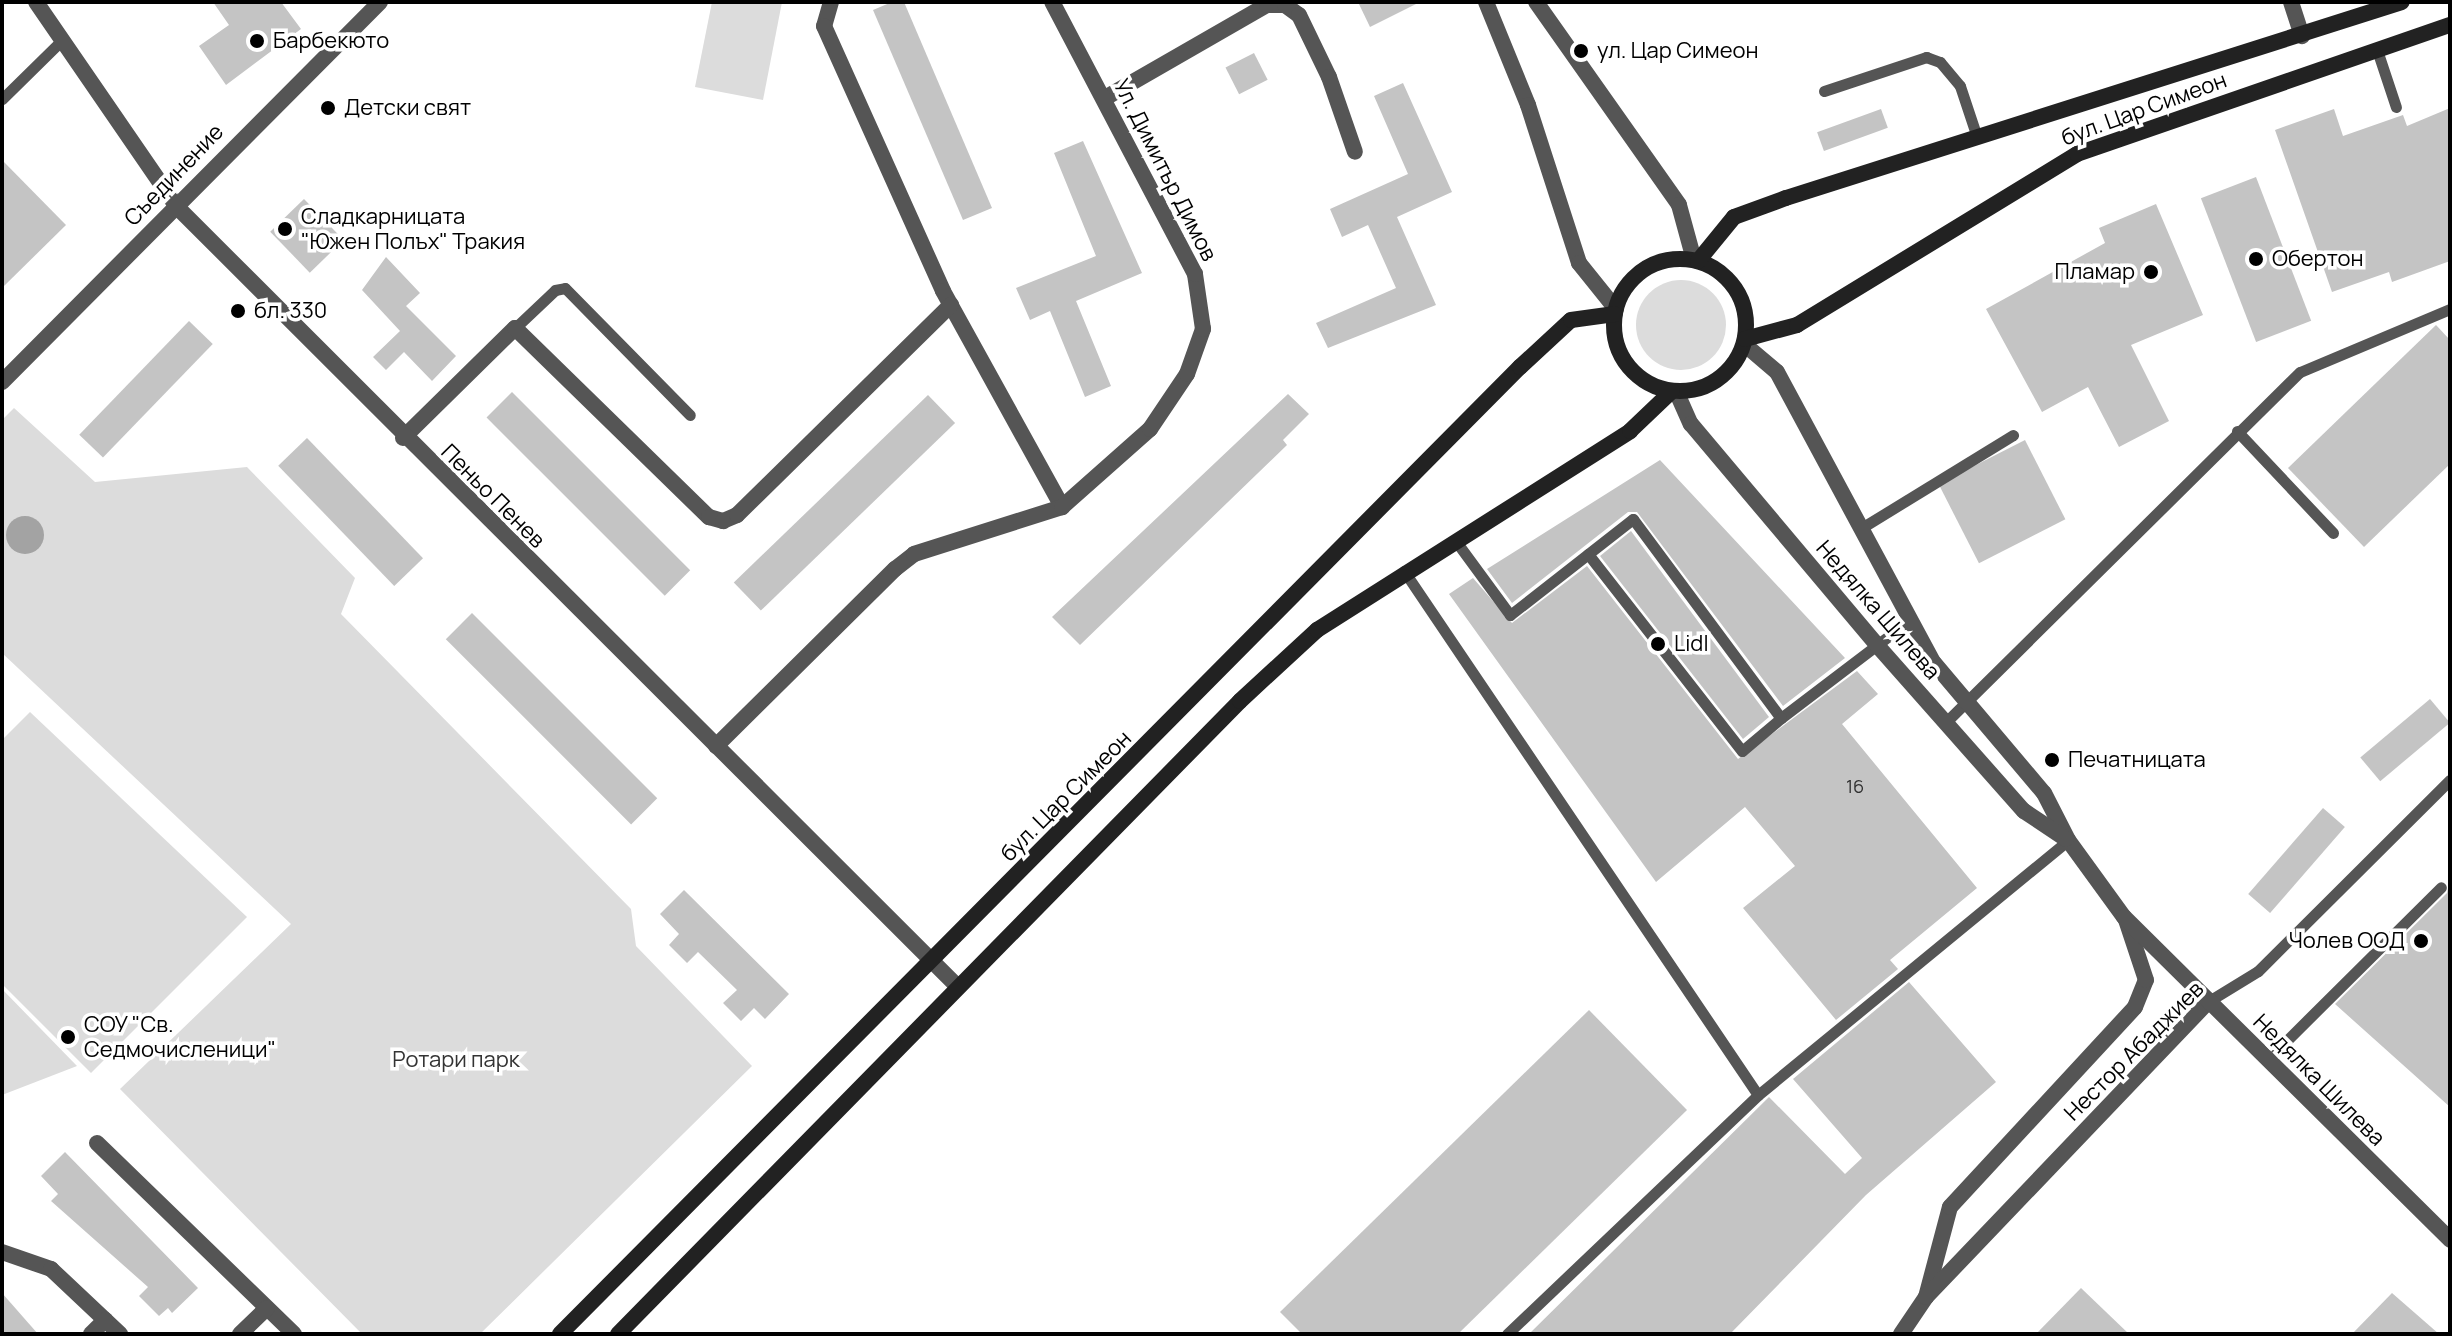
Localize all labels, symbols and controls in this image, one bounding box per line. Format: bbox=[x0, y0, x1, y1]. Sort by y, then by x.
place label: Барбекюто bbox=[273, 28, 389, 54]
marker: Барбекюто bbox=[248, 32, 266, 50]
place label: ул. Цар Симеон bbox=[1597, 38, 1759, 64]
marker: ул. Цар Симеон bbox=[1572, 42, 1590, 60]
street label: бул. Цар Симеон bbox=[2058, 67, 2230, 151]
street label: Ул. Димитър Димов bbox=[1108, 75, 1222, 265]
place label: Детски свят bbox=[344, 95, 471, 121]
marker: Детски свят bbox=[319, 99, 337, 117]
street label: Съединение bbox=[119, 119, 229, 231]
place label: Сладкарницата "Южен Полъх" Тракия bbox=[301, 203, 525, 254]
marker: Сладкарницата "Южен Полъх" Тракия bbox=[276, 220, 294, 238]
place label: Обертон bbox=[2272, 246, 2364, 272]
marker: Обертон bbox=[2247, 250, 2265, 268]
place label: Пламар bbox=[2054, 259, 2135, 285]
marker: Пламар bbox=[2142, 263, 2160, 281]
place label: бл. 330 bbox=[254, 298, 327, 324]
marker: бл. 330 bbox=[229, 302, 247, 320]
street label: Пеньо Пенев bbox=[436, 439, 550, 553]
street label: Недялка Шилева bbox=[1810, 535, 1946, 685]
place label: Lidl bbox=[1674, 631, 1709, 657]
marker: Lidl bbox=[1649, 635, 1667, 653]
street label: бул. Цар Симеон bbox=[995, 725, 1137, 867]
place label: Печатницата bbox=[2068, 747, 2206, 773]
marker: Печатницата bbox=[2043, 751, 2061, 769]
house number: 16 bbox=[1846, 775, 1864, 797]
place label: Чолев ООД bbox=[2288, 928, 2405, 954]
marker: Чолев ООД bbox=[2412, 932, 2430, 950]
street label: Нестор Абаджиев bbox=[2059, 976, 2209, 1126]
street label: Недялка Шилева bbox=[2248, 1009, 2390, 1151]
place label: СОУ "Св. Седмочисленици" bbox=[84, 1011, 276, 1062]
marker: СОУ "Св. Седмочисленици" bbox=[59, 1028, 77, 1046]
park label: Ротари парк bbox=[392, 1047, 520, 1073]

